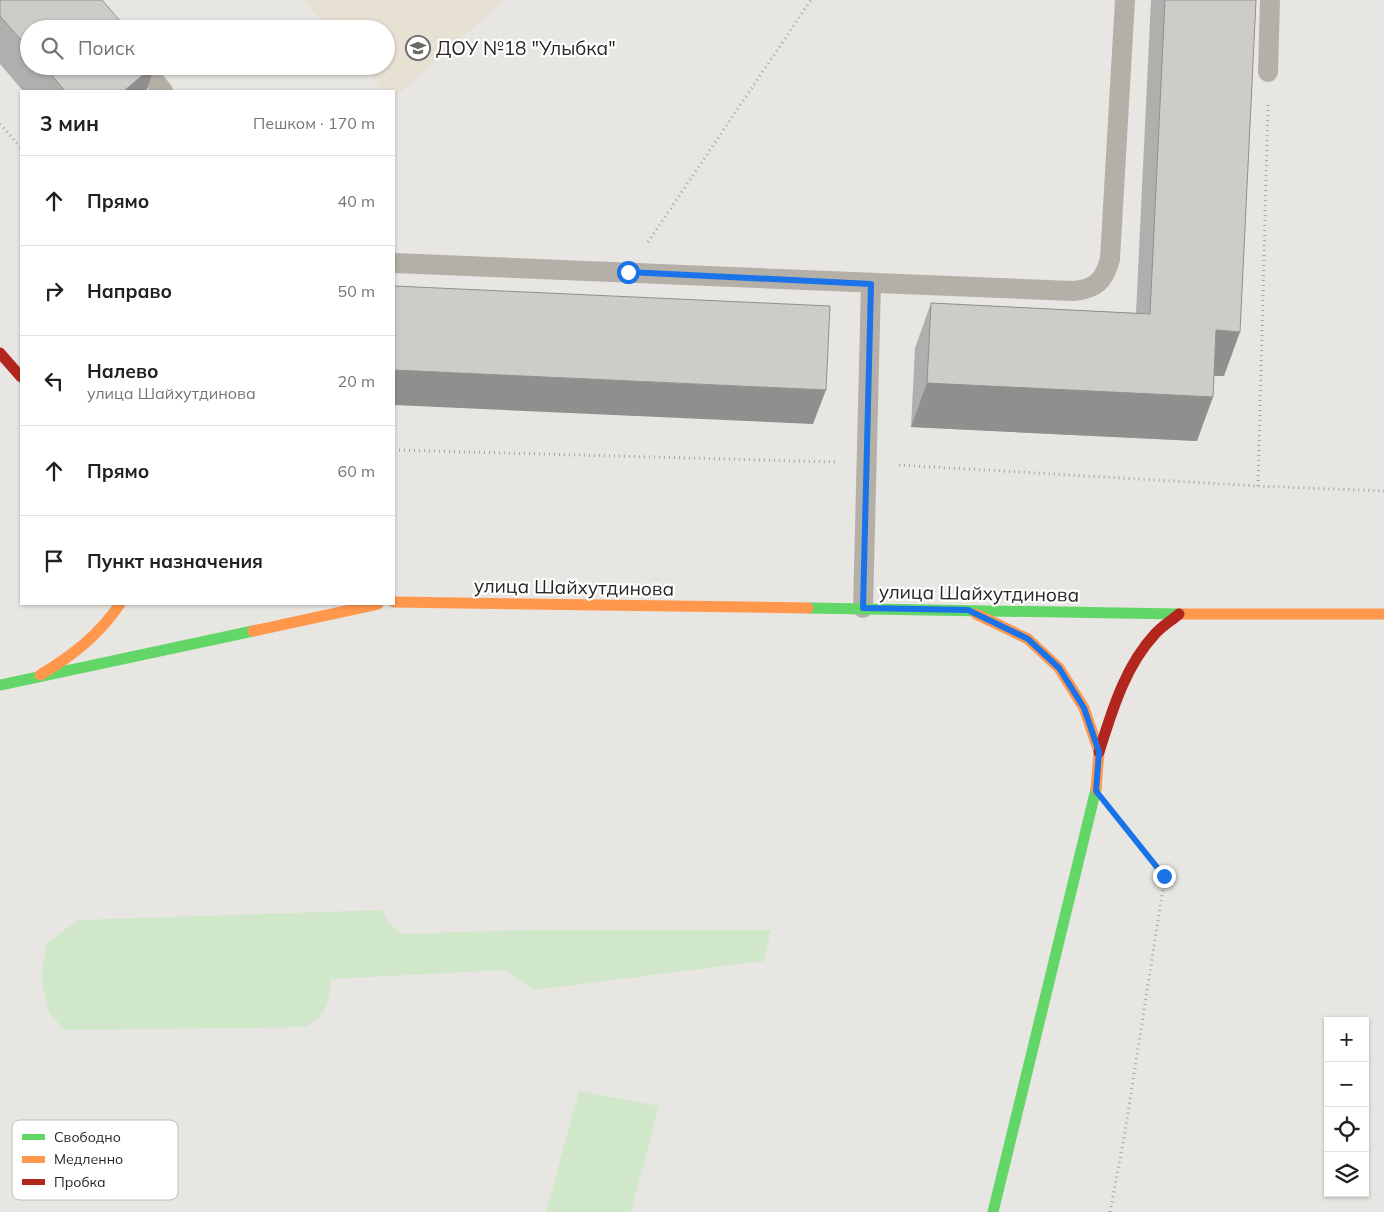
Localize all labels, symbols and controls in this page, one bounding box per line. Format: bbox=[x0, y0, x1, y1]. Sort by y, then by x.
search box bbox=[20, 20, 395, 75]
icon: search bbox=[38, 34, 66, 62]
school or university icon: ДОУ №18 "Улыбка" bbox=[405, 35, 431, 61]
text: Поиск bbox=[78, 36, 135, 60]
place label: ДОУ №18 "Улыбка" bbox=[436, 36, 616, 60]
text: 3 мин bbox=[40, 110, 99, 136]
text: Пешком · 170 m bbox=[253, 113, 375, 133]
icon: ahead bbox=[40, 187, 68, 215]
text: Прямо bbox=[87, 189, 149, 213]
text: 40 m bbox=[338, 191, 375, 211]
route start bbox=[617, 261, 640, 284]
icon: right bbox=[40, 277, 68, 305]
text: Направо bbox=[87, 279, 172, 303]
text: 50 m bbox=[338, 281, 375, 301]
text: Налево bbox=[87, 359, 159, 383]
icon: left bbox=[40, 367, 68, 395]
text: 20 m bbox=[338, 371, 375, 391]
text: улица Шайхутдинова bbox=[87, 383, 256, 403]
icon: ahead bbox=[40, 457, 68, 485]
text: Прямо bbox=[87, 459, 149, 483]
text: 60 m bbox=[338, 461, 375, 481]
icon: arrive bbox=[40, 547, 68, 575]
text: Пункт назначения bbox=[87, 549, 263, 573]
street label: улица Шайхутдинова bbox=[474, 573, 674, 601]
street label: улица Шайхутдинова bbox=[879, 579, 1079, 607]
route end bbox=[1153, 865, 1176, 888]
map controls bbox=[1324, 1017, 1369, 1197]
button: + bbox=[1324, 1017, 1369, 1062]
button: − bbox=[1324, 1062, 1369, 1107]
button: locate bbox=[1324, 1107, 1369, 1152]
legend bbox=[12, 1120, 178, 1200]
text: Свободно bbox=[54, 1128, 121, 1146]
text: Медленно bbox=[54, 1150, 123, 1168]
button: layers bbox=[1324, 1152, 1369, 1197]
text: Пробка bbox=[54, 1173, 106, 1191]

